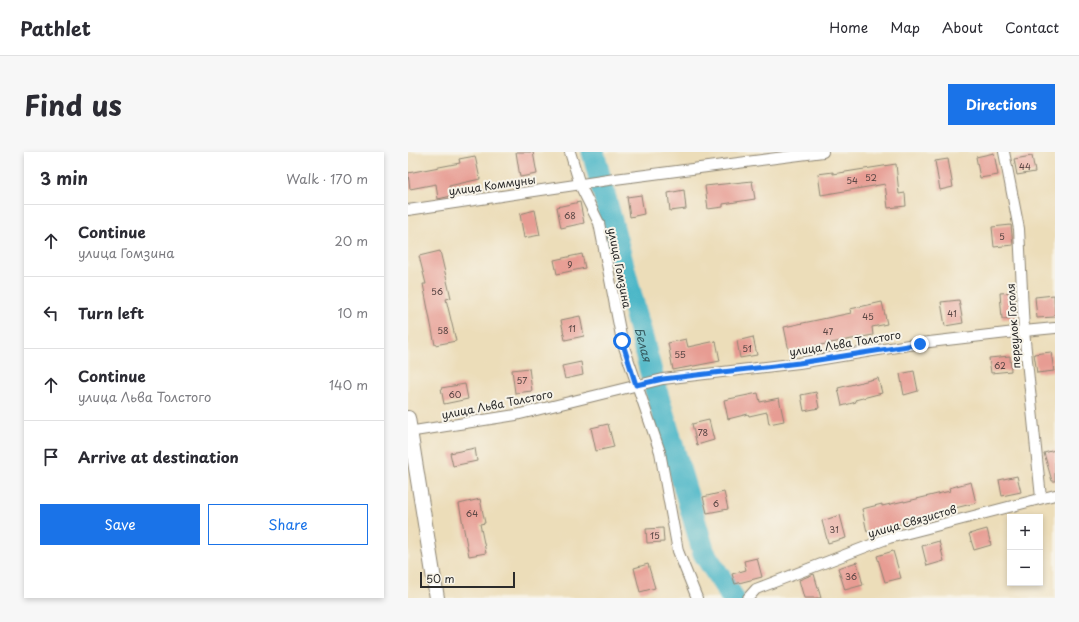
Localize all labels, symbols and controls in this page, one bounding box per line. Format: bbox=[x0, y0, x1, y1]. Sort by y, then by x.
text: Pathlet bbox=[20, 14, 91, 42]
text: Home bbox=[829, 17, 868, 38]
text: Map bbox=[890, 17, 920, 38]
text: About bbox=[942, 17, 983, 38]
text: Contact bbox=[1005, 17, 1059, 38]
text: Find us bbox=[24, 83, 122, 126]
button: Directions bbox=[948, 84, 1055, 125]
house number: 44 bbox=[1019, 159, 1031, 173]
text: 3 min bbox=[40, 165, 88, 191]
text: Walk · 170 m bbox=[286, 169, 368, 188]
street label: улица Коммуны bbox=[447, 170, 537, 200]
house number: 52 bbox=[865, 170, 877, 184]
house number: 54 bbox=[846, 173, 858, 187]
house number: 68 bbox=[564, 208, 576, 222]
text: Continue bbox=[78, 220, 146, 243]
street label: улица Гомзина bbox=[604, 226, 636, 310]
house number: 5 bbox=[999, 229, 1005, 243]
icon: ahead bbox=[40, 230, 62, 252]
text: 20 m bbox=[334, 231, 368, 250]
text: улица Гомзина bbox=[78, 243, 174, 262]
house number: 9 bbox=[567, 257, 573, 271]
street label: переулок Гоголя bbox=[1002, 283, 1024, 369]
house number: 56 bbox=[431, 284, 443, 298]
text: Turn left bbox=[78, 301, 144, 324]
icon: left bbox=[40, 302, 62, 324]
text: 10 m bbox=[338, 303, 368, 322]
house number: 41 bbox=[947, 306, 957, 320]
house number: 45 bbox=[862, 309, 874, 323]
house number: 11 bbox=[568, 321, 576, 335]
house number: 58 bbox=[437, 323, 449, 337]
house number: 47 bbox=[823, 324, 833, 338]
water label: Белая bbox=[631, 325, 657, 365]
street label: улица Льва Толстого bbox=[788, 326, 902, 360]
route start bbox=[613, 332, 631, 350]
route end bbox=[911, 335, 929, 353]
house number: 51 bbox=[742, 341, 752, 355]
house number: 55 bbox=[674, 347, 686, 361]
house number: 62 bbox=[994, 358, 1006, 372]
text: Continue bbox=[78, 364, 146, 387]
house number: 57 bbox=[517, 373, 527, 387]
icon: ahead bbox=[40, 374, 62, 396]
text: 140 m bbox=[329, 375, 368, 394]
street label: улица Льва Толстого bbox=[440, 385, 554, 423]
text: улица Льва Толстого bbox=[78, 387, 211, 406]
house number: 60 bbox=[449, 387, 462, 401]
house number: 78 bbox=[698, 425, 708, 439]
text: Arrive at destination bbox=[78, 445, 239, 468]
icon: arrive bbox=[40, 446, 62, 468]
house number: 6 bbox=[713, 496, 719, 510]
street label: улица Связистов bbox=[866, 500, 958, 542]
button: Save bbox=[40, 504, 200, 545]
button: Share bbox=[208, 504, 368, 545]
house number: 64 bbox=[466, 506, 478, 520]
map controls bbox=[1007, 514, 1043, 586]
button: + bbox=[1007, 514, 1043, 550]
house number: 31 bbox=[829, 522, 839, 536]
house number: 15 bbox=[650, 528, 660, 542]
button: − bbox=[1007, 550, 1043, 586]
house number: 36 bbox=[845, 569, 857, 583]
scale bar bbox=[420, 570, 515, 589]
text: 50 m bbox=[426, 570, 455, 587]

